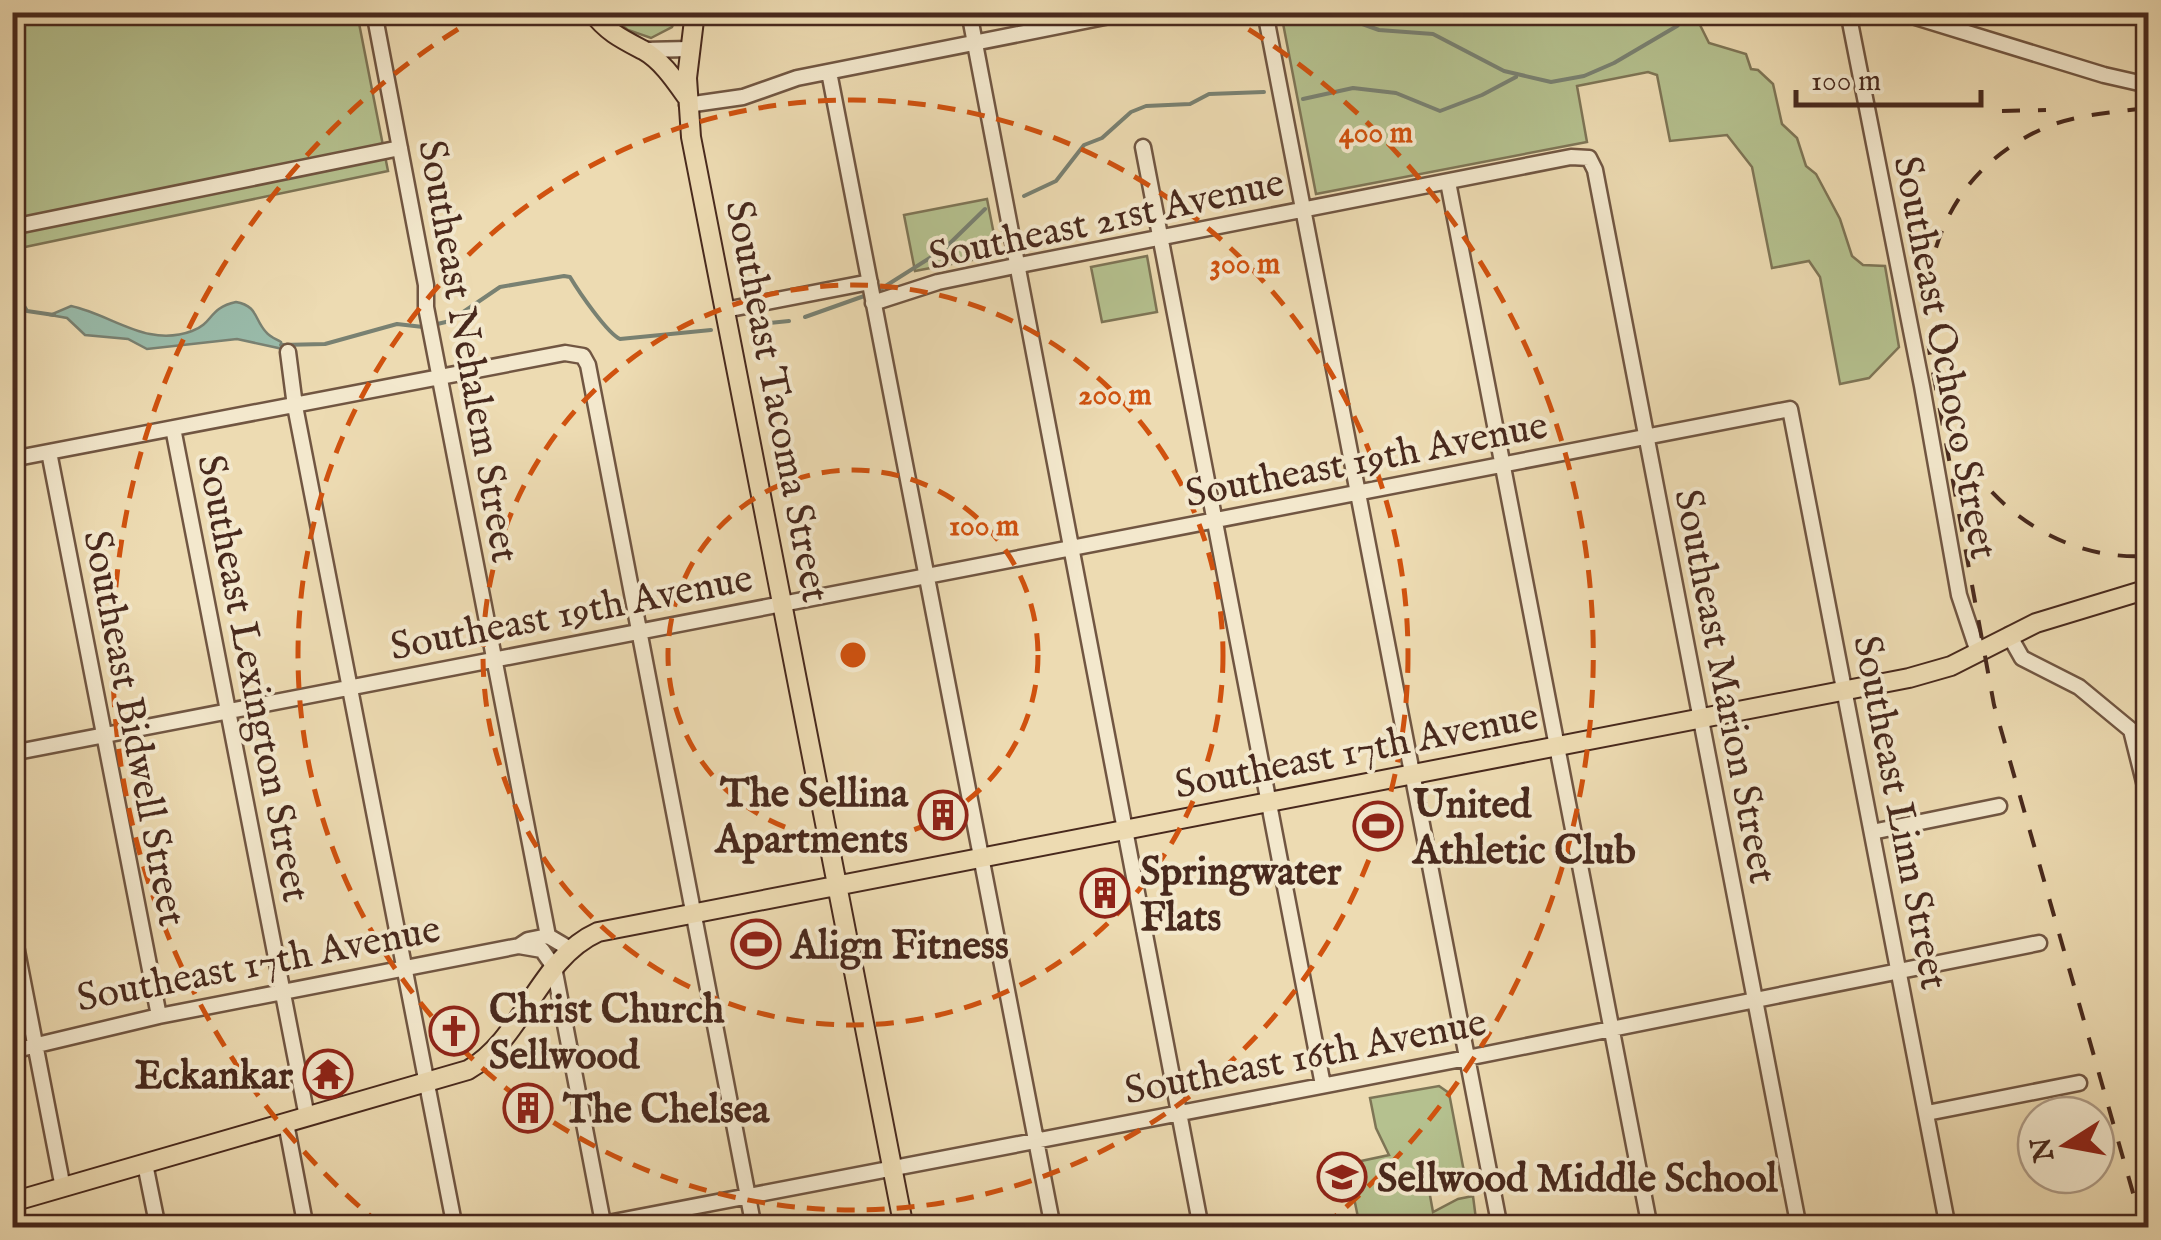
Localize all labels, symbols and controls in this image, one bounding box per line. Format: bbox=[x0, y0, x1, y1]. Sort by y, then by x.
scale bar bbox=[1796, 45, 1981, 107]
text: 100 m bbox=[1811, 63, 1881, 101]
text: 400 m bbox=[1339, 115, 1413, 153]
street label: Southeast Nehalem Street bbox=[404, 136, 529, 567]
street label: Southeast Ochoco Street bbox=[1879, 152, 2008, 564]
street label: Southeast 21st Avenue bbox=[924, 159, 1289, 284]
street label: Southeast Tacoma Street bbox=[712, 196, 840, 607]
text: 300 m bbox=[1210, 246, 1280, 284]
text: 200 m bbox=[1078, 377, 1152, 415]
street label: Southeast 19th Avenue bbox=[1181, 401, 1552, 522]
street label: Southeast Lexington Street bbox=[183, 451, 320, 907]
street label: Southeast Marion Street bbox=[1660, 485, 1787, 888]
text: 100 m bbox=[949, 508, 1019, 546]
street label: Southeast Bidwell Street bbox=[69, 526, 196, 931]
street label: Southeast 19th Avenue bbox=[386, 554, 757, 675]
street label: Southeast Linn Street bbox=[1839, 631, 1958, 994]
centre of rings bbox=[835, 637, 871, 673]
street label: Southeast 17th Avenue bbox=[1171, 692, 1543, 813]
place label: The Sellina Apartments bbox=[713, 770, 909, 867]
place label: United Athletic Club bbox=[1411, 781, 1636, 878]
building icon: The Sellina Apartments bbox=[917, 789, 969, 841]
sports icon: United Athletic Club bbox=[1352, 800, 1404, 852]
place label: Springwater Flats bbox=[1140, 848, 1342, 945]
building icon: Springwater Flats bbox=[1079, 867, 1131, 919]
street label: Southeast 17th Avenue bbox=[73, 905, 445, 1026]
sports icon: Align Fitness bbox=[730, 918, 782, 970]
place label: Align Fitness bbox=[789, 922, 1009, 973]
place label: Christ Church Sellwood bbox=[489, 986, 725, 1083]
street label: Southeast 16th Avenue bbox=[1120, 998, 1491, 1119]
church icon: Christ Church Sellwood bbox=[428, 1005, 480, 1057]
temple icon: Eckankar bbox=[302, 1048, 354, 1100]
place label: Eckankar bbox=[135, 1052, 293, 1103]
building icon: The Chelsea bbox=[502, 1082, 554, 1134]
place label: The Chelsea bbox=[562, 1086, 770, 1137]
north arrow bbox=[2016, 1095, 2116, 1195]
text: N bbox=[2024, 1134, 2064, 1166]
school or university icon: Sellwood Middle School bbox=[1316, 1151, 1368, 1203]
place label: Sellwood Middle School bbox=[1377, 1155, 1779, 1206]

